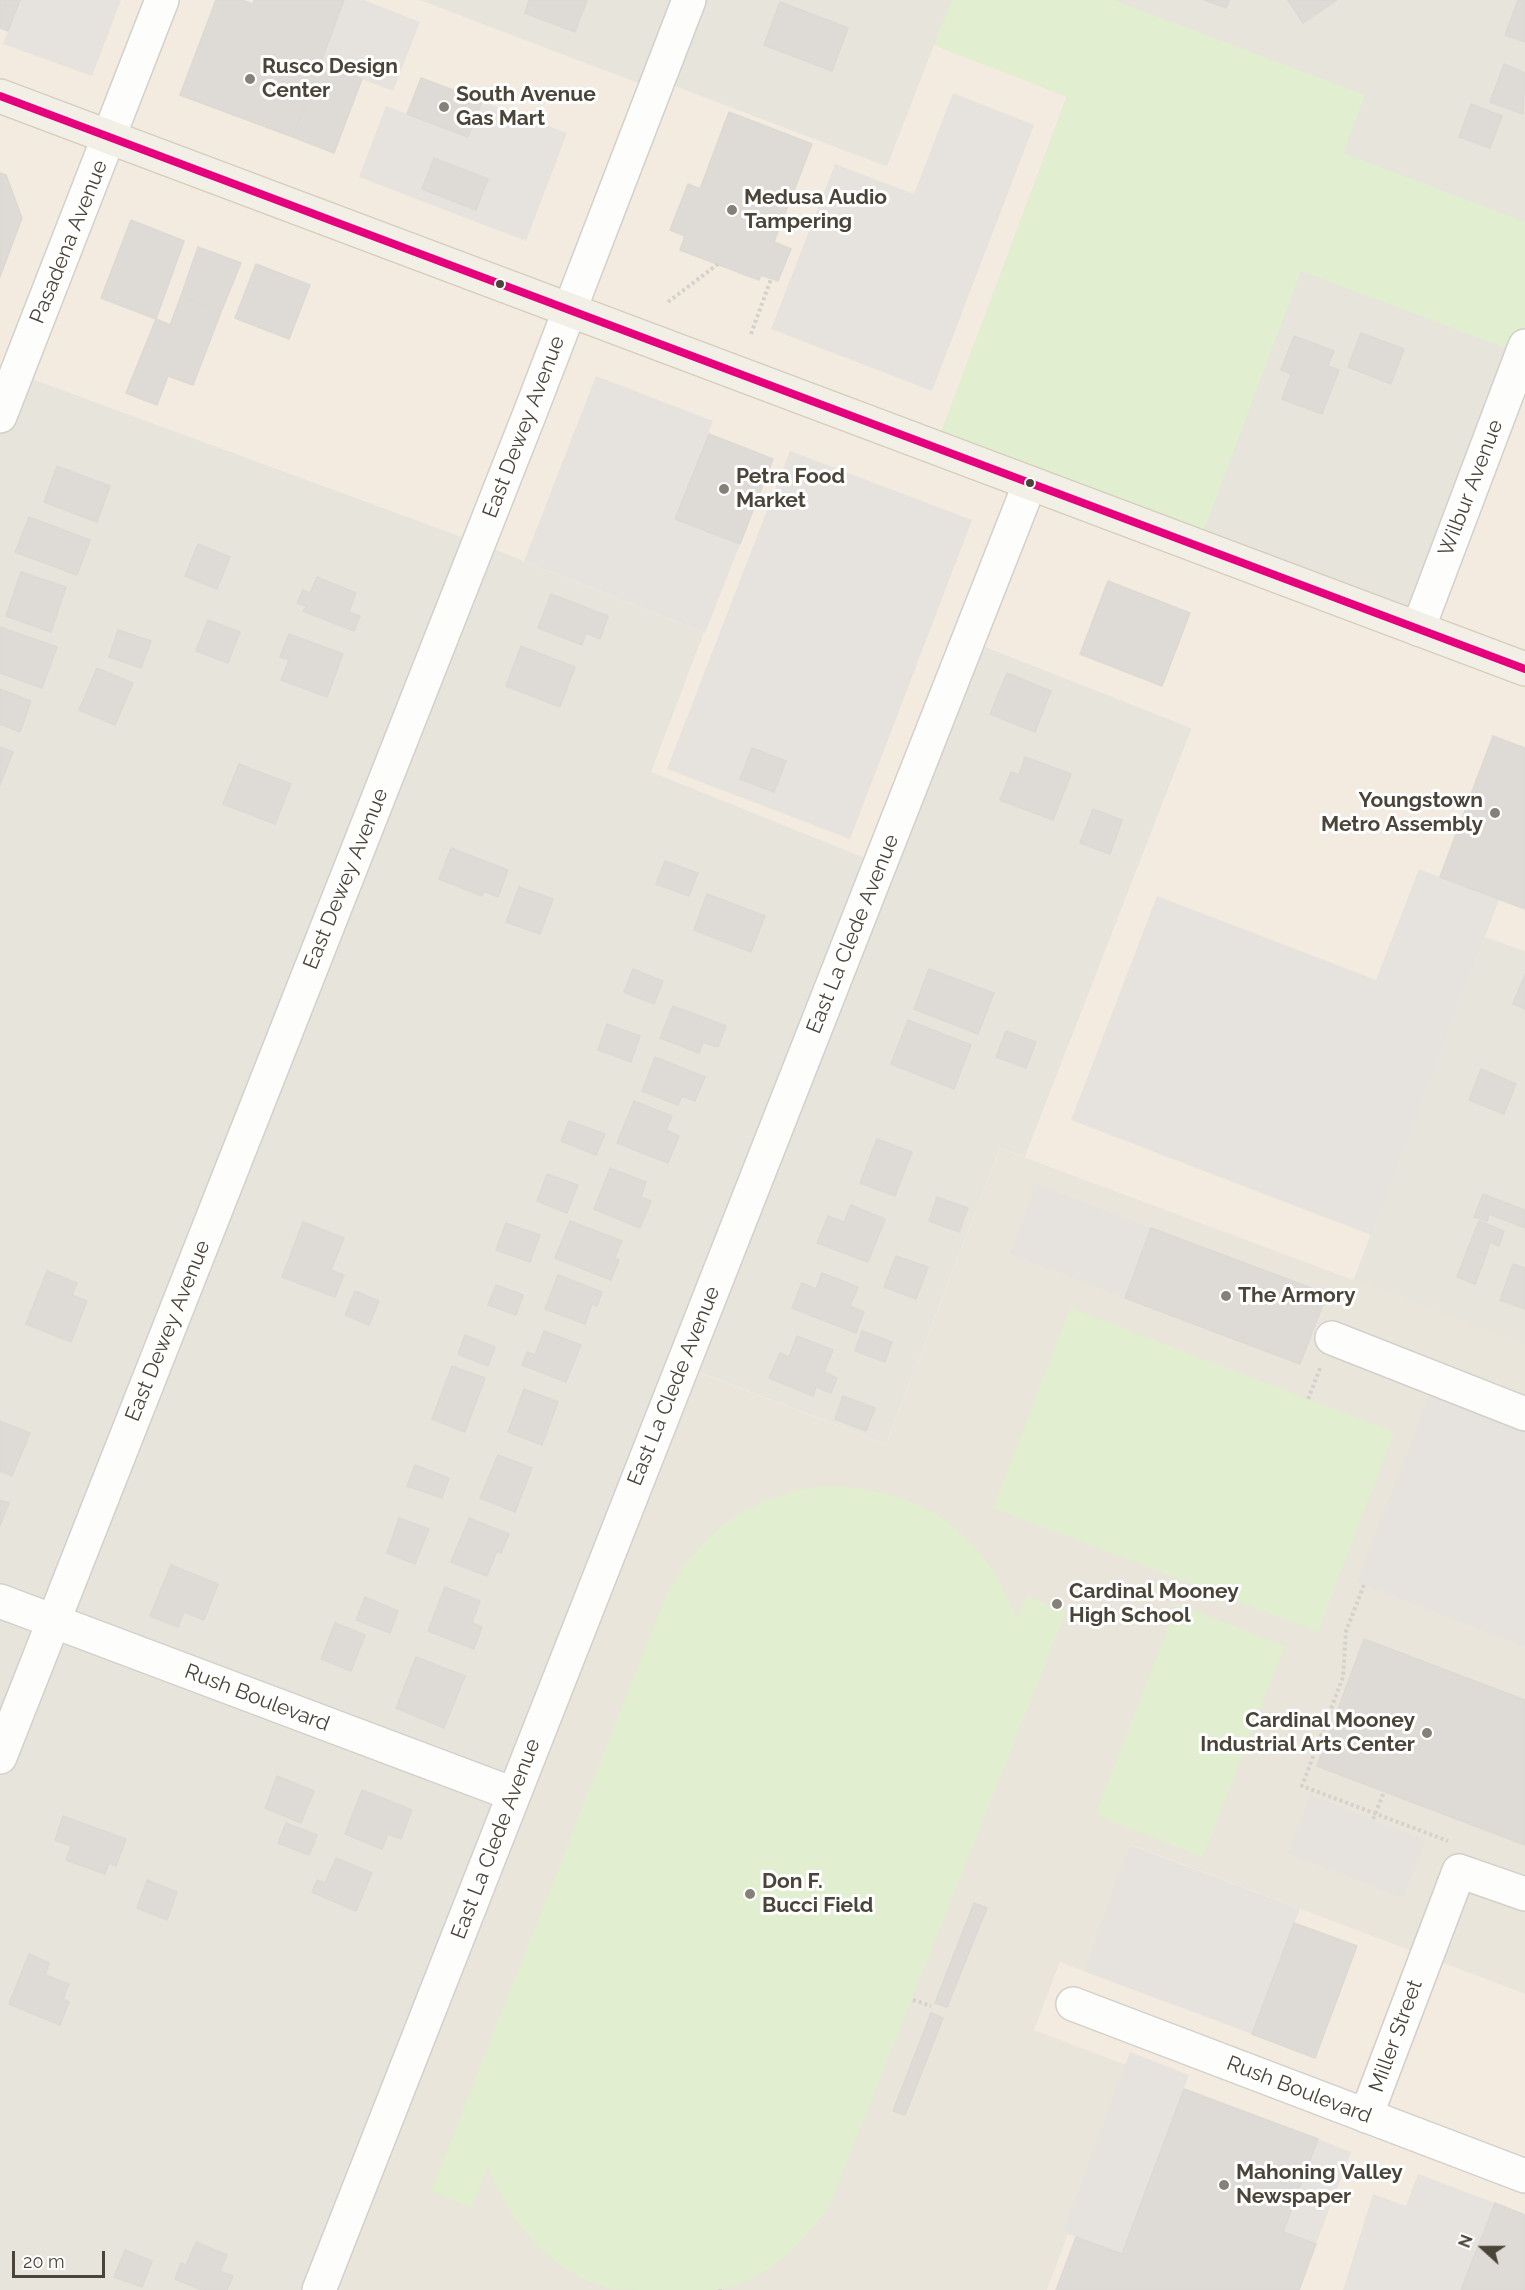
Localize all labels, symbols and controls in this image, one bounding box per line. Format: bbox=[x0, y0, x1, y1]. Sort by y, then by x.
place label: Rusco Design Center bbox=[262, 54, 398, 104]
marker: Rusco Design Center bbox=[243, 72, 257, 86]
place label: South Avenue Gas Mart bbox=[456, 82, 596, 132]
marker: South Avenue Gas Mart bbox=[437, 100, 451, 114]
street label: Pasadena Avenue bbox=[25, 157, 113, 327]
place label: Medusa Audio Tampering bbox=[744, 185, 887, 235]
marker: Medusa Audio Tampering bbox=[725, 203, 739, 217]
unlabelled marker bbox=[494, 278, 506, 290]
street label: East Dewey Avenue bbox=[478, 332, 570, 522]
street label: Wilbur Avenue bbox=[1433, 416, 1509, 560]
place label: Petra Food Market bbox=[736, 464, 845, 514]
unlabelled marker bbox=[1024, 477, 1036, 489]
marker: Petra Food Market bbox=[717, 482, 731, 496]
street label: East Dewey Avenue bbox=[298, 785, 394, 973]
place label: Youngstown Metro Assembly bbox=[1321, 788, 1483, 838]
marker: Youngstown Metro Assembly bbox=[1488, 806, 1502, 820]
street label: East La Clede Avenue bbox=[801, 831, 905, 1037]
street label: East Dewey Avenue bbox=[120, 1237, 216, 1425]
street label: East La Clede Avenue bbox=[622, 1283, 726, 1489]
place label: The Armory bbox=[1238, 1283, 1355, 1309]
marker: The Armory bbox=[1219, 1289, 1233, 1303]
place label: Cardinal Mooney High School bbox=[1069, 1579, 1239, 1629]
marker: Cardinal Mooney High School bbox=[1050, 1597, 1064, 1611]
street label: Rush Boulevard bbox=[181, 1659, 333, 1737]
place label: Cardinal Mooney Industrial Arts Center bbox=[1200, 1708, 1415, 1758]
marker: Cardinal Mooney Industrial Arts Center bbox=[1420, 1726, 1434, 1740]
street label: East La Clede Avenue bbox=[446, 1735, 546, 1943]
place label: Don F. Bucci Field bbox=[762, 1869, 873, 1919]
marker: Don F. Bucci Field bbox=[743, 1887, 757, 1901]
street label: Miller Street bbox=[1364, 1976, 1428, 2096]
street label: Rush Boulevard bbox=[1223, 2051, 1375, 2129]
place label: Mahoning Valley Newspaper bbox=[1236, 2160, 1403, 2210]
marker: Mahoning Valley Newspaper bbox=[1217, 2178, 1231, 2192]
north arrow bbox=[1453, 2218, 1513, 2278]
text: N bbox=[1455, 2232, 1477, 2250]
scale bar bbox=[15, 2239, 108, 2277]
text: 20 m bbox=[23, 2251, 65, 2272]

